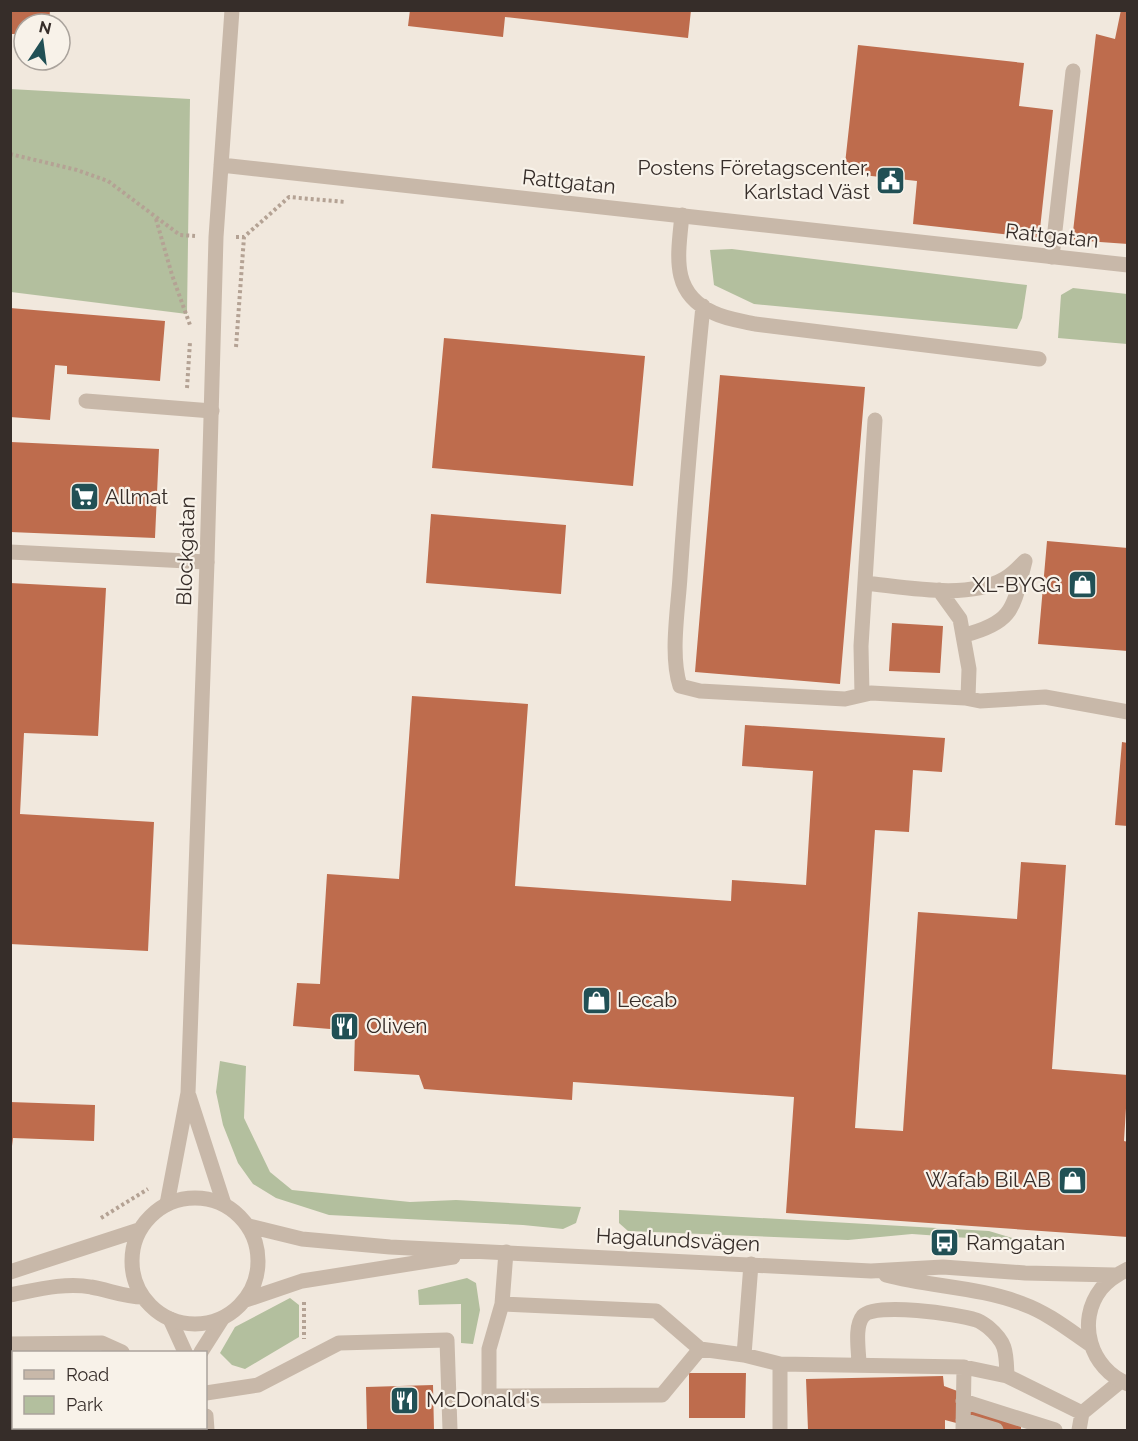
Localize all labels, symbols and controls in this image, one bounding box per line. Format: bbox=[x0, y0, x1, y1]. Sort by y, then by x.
north arrow bbox=[12, 12, 72, 72]
text: N bbox=[37, 17, 53, 39]
place label: Postens Företagscenter, Karlstad Väst bbox=[637, 155, 870, 204]
street label: Rattgatan bbox=[521, 164, 617, 199]
public building icon: Postens Företagscenter, Karlstad Väst bbox=[875, 164, 907, 196]
street label: Rattgatan bbox=[1004, 218, 1100, 253]
supermarket icon: Allmat bbox=[68, 481, 100, 513]
place label: Allmat bbox=[105, 484, 168, 509]
street label: Blockgatan bbox=[171, 496, 200, 606]
shop icon: XL-BYGG bbox=[1066, 569, 1098, 601]
place label: XL-BYGG bbox=[972, 572, 1061, 597]
shop icon: Lecab bbox=[580, 984, 612, 1016]
place label: Lecab bbox=[617, 987, 677, 1012]
restaurant icon: Oliven bbox=[329, 1010, 361, 1042]
place label: Oliven bbox=[366, 1013, 427, 1038]
shop icon: Wafab Bil AB bbox=[1056, 1164, 1088, 1196]
place label: Wafab Bil AB bbox=[926, 1167, 1051, 1192]
street label: Hagalundsvägen bbox=[595, 1223, 761, 1256]
bus stop icon: Ramgatan bbox=[929, 1227, 961, 1259]
place label: Ramgatan bbox=[966, 1230, 1065, 1255]
legend bbox=[12, 1351, 207, 1429]
text: Road bbox=[66, 1364, 109, 1385]
restaurant icon: McDonald's bbox=[389, 1384, 421, 1416]
place label: McDonald's bbox=[426, 1387, 540, 1412]
text: Park bbox=[66, 1394, 103, 1415]

